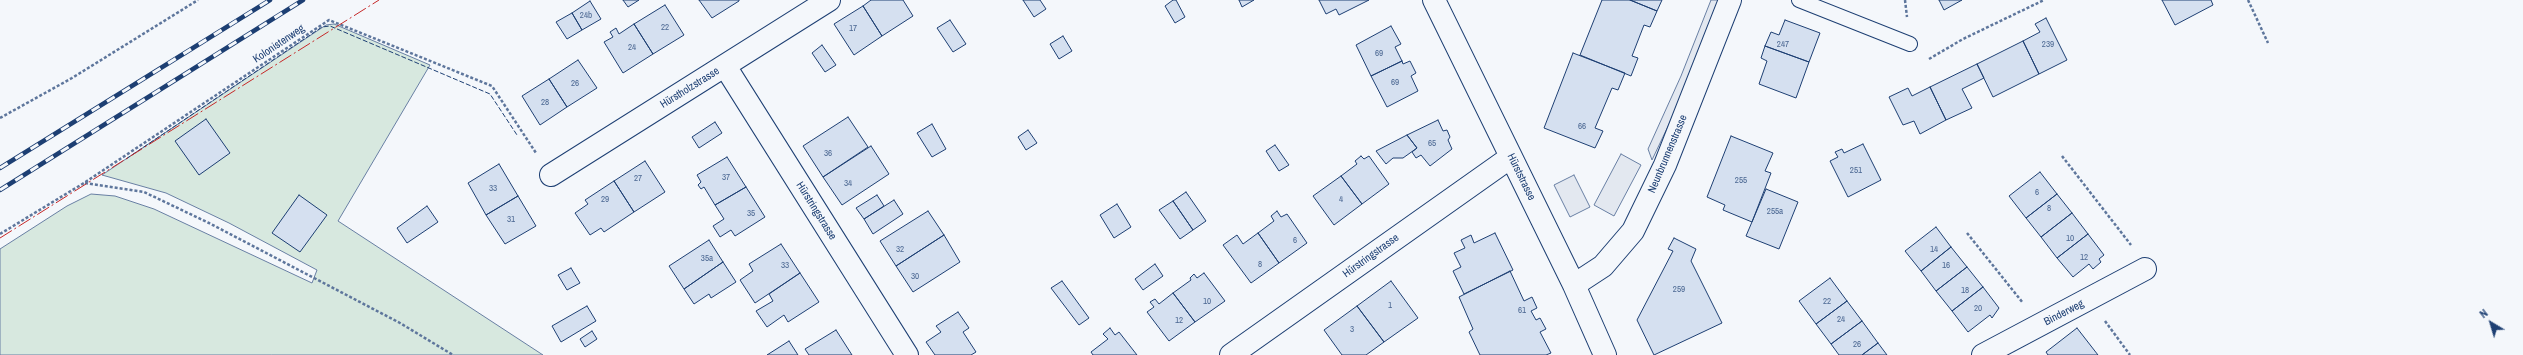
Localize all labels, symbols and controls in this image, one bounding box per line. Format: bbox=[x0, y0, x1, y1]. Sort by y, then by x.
house number: 24b bbox=[580, 11, 592, 21]
street label: Kolonistenweg bbox=[251, 22, 307, 66]
house number: 22 bbox=[661, 23, 669, 33]
house number: 17 bbox=[849, 24, 857, 34]
house number: 247 bbox=[1777, 40, 1789, 50]
house number: 239 bbox=[2042, 40, 2054, 50]
house number: 24 bbox=[628, 43, 636, 53]
house number: 69 bbox=[1375, 49, 1383, 59]
street label: Hürstholzstrasse bbox=[658, 65, 722, 111]
house number: 69 bbox=[1391, 78, 1399, 88]
house number: 26 bbox=[571, 79, 579, 89]
house number: 28 bbox=[541, 98, 549, 108]
street label: Neunbrunnenstrasse bbox=[1646, 113, 1690, 195]
house number: 66 bbox=[1578, 122, 1586, 132]
house number: 65 bbox=[1428, 139, 1436, 149]
house number: 36 bbox=[824, 149, 832, 159]
street label: Hürststrasse bbox=[1504, 151, 1538, 203]
house number: 251 bbox=[1850, 166, 1862, 176]
house number: 37 bbox=[722, 173, 730, 183]
house number: 27 bbox=[634, 174, 642, 184]
house number: 255 bbox=[1735, 176, 1747, 186]
street label: Hürstringstrasse bbox=[793, 179, 839, 243]
house number: 34 bbox=[844, 179, 852, 189]
house number: 33 bbox=[489, 184, 497, 194]
house number: 6 bbox=[2035, 188, 2039, 198]
house number: 29 bbox=[601, 195, 609, 205]
house number: 4 bbox=[1339, 195, 1343, 205]
house number: 8 bbox=[2047, 204, 2051, 214]
house number: 255a bbox=[1767, 207, 1783, 217]
house number: 35 bbox=[747, 209, 755, 219]
house number: 31 bbox=[507, 215, 515, 225]
street label: Hürstringstrasse bbox=[1340, 231, 1402, 281]
house number: 10 bbox=[2066, 234, 2074, 244]
house number: 6 bbox=[1293, 236, 1297, 246]
house number: 32 bbox=[896, 245, 904, 255]
house number: 14 bbox=[1930, 245, 1938, 255]
house number: 12 bbox=[2080, 253, 2088, 263]
house number: 35a bbox=[701, 254, 713, 264]
house number: 8 bbox=[1258, 260, 1262, 270]
house number: 33 bbox=[781, 261, 789, 271]
house number: 16 bbox=[1942, 261, 1950, 271]
house number: 30 bbox=[911, 272, 919, 282]
house number: 259 bbox=[1673, 285, 1685, 295]
house number: 18 bbox=[1961, 286, 1969, 296]
house number: 10 bbox=[1203, 297, 1211, 307]
house number: 22 bbox=[1823, 297, 1831, 307]
street label: Binderweg bbox=[2042, 297, 2086, 329]
house number: 1 bbox=[1388, 301, 1392, 311]
north arrow bbox=[2471, 303, 2511, 343]
house number: 20 bbox=[1974, 304, 1982, 314]
house number: 61 bbox=[1518, 306, 1526, 316]
text: N bbox=[2477, 306, 2490, 321]
house number: 24 bbox=[1837, 315, 1845, 325]
house number: 12 bbox=[1175, 316, 1183, 326]
house number: 3 bbox=[1350, 325, 1354, 335]
house number: 26 bbox=[1853, 340, 1861, 350]

